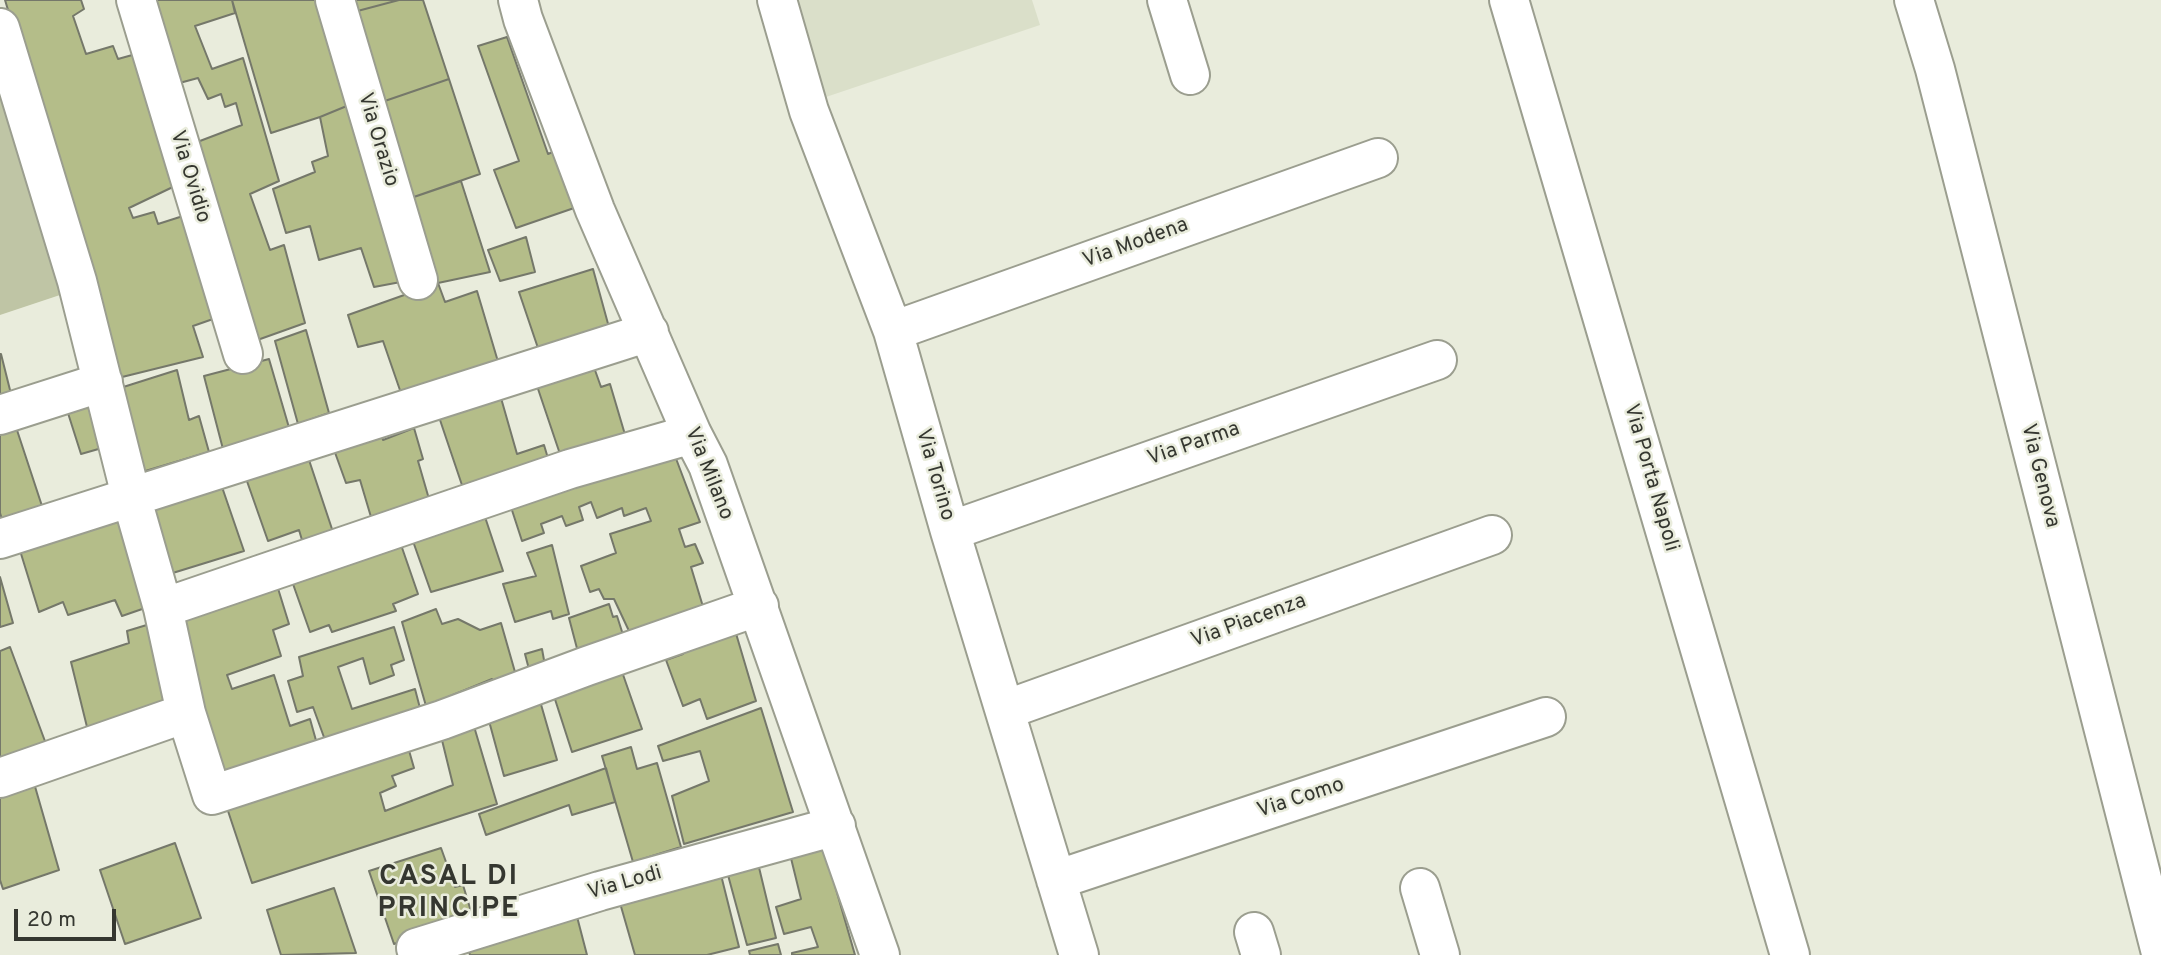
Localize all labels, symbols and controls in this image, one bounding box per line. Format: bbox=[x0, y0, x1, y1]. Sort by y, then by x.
street label: Via Orazio bbox=[351, 90, 403, 190]
street label: Via Ovidio bbox=[163, 128, 215, 226]
street label: Via Modena bbox=[1080, 213, 1192, 275]
street label: Via Porta Napoli bbox=[1617, 401, 1683, 555]
street label: Via Parma bbox=[1144, 417, 1244, 473]
street label: Via Genova bbox=[2014, 421, 2064, 531]
street label: Via Milano bbox=[678, 424, 738, 524]
street label: Via Torino bbox=[909, 426, 959, 524]
street label: Via Piacenza bbox=[1188, 590, 1310, 654]
street label: Via Como bbox=[1254, 773, 1348, 825]
district label: CASAL DI PRINCIPE bbox=[379, 861, 519, 927]
street label: Via Lodi bbox=[585, 861, 665, 907]
scale bar bbox=[18, 895, 119, 939]
text: 20 m bbox=[27, 907, 76, 934]

